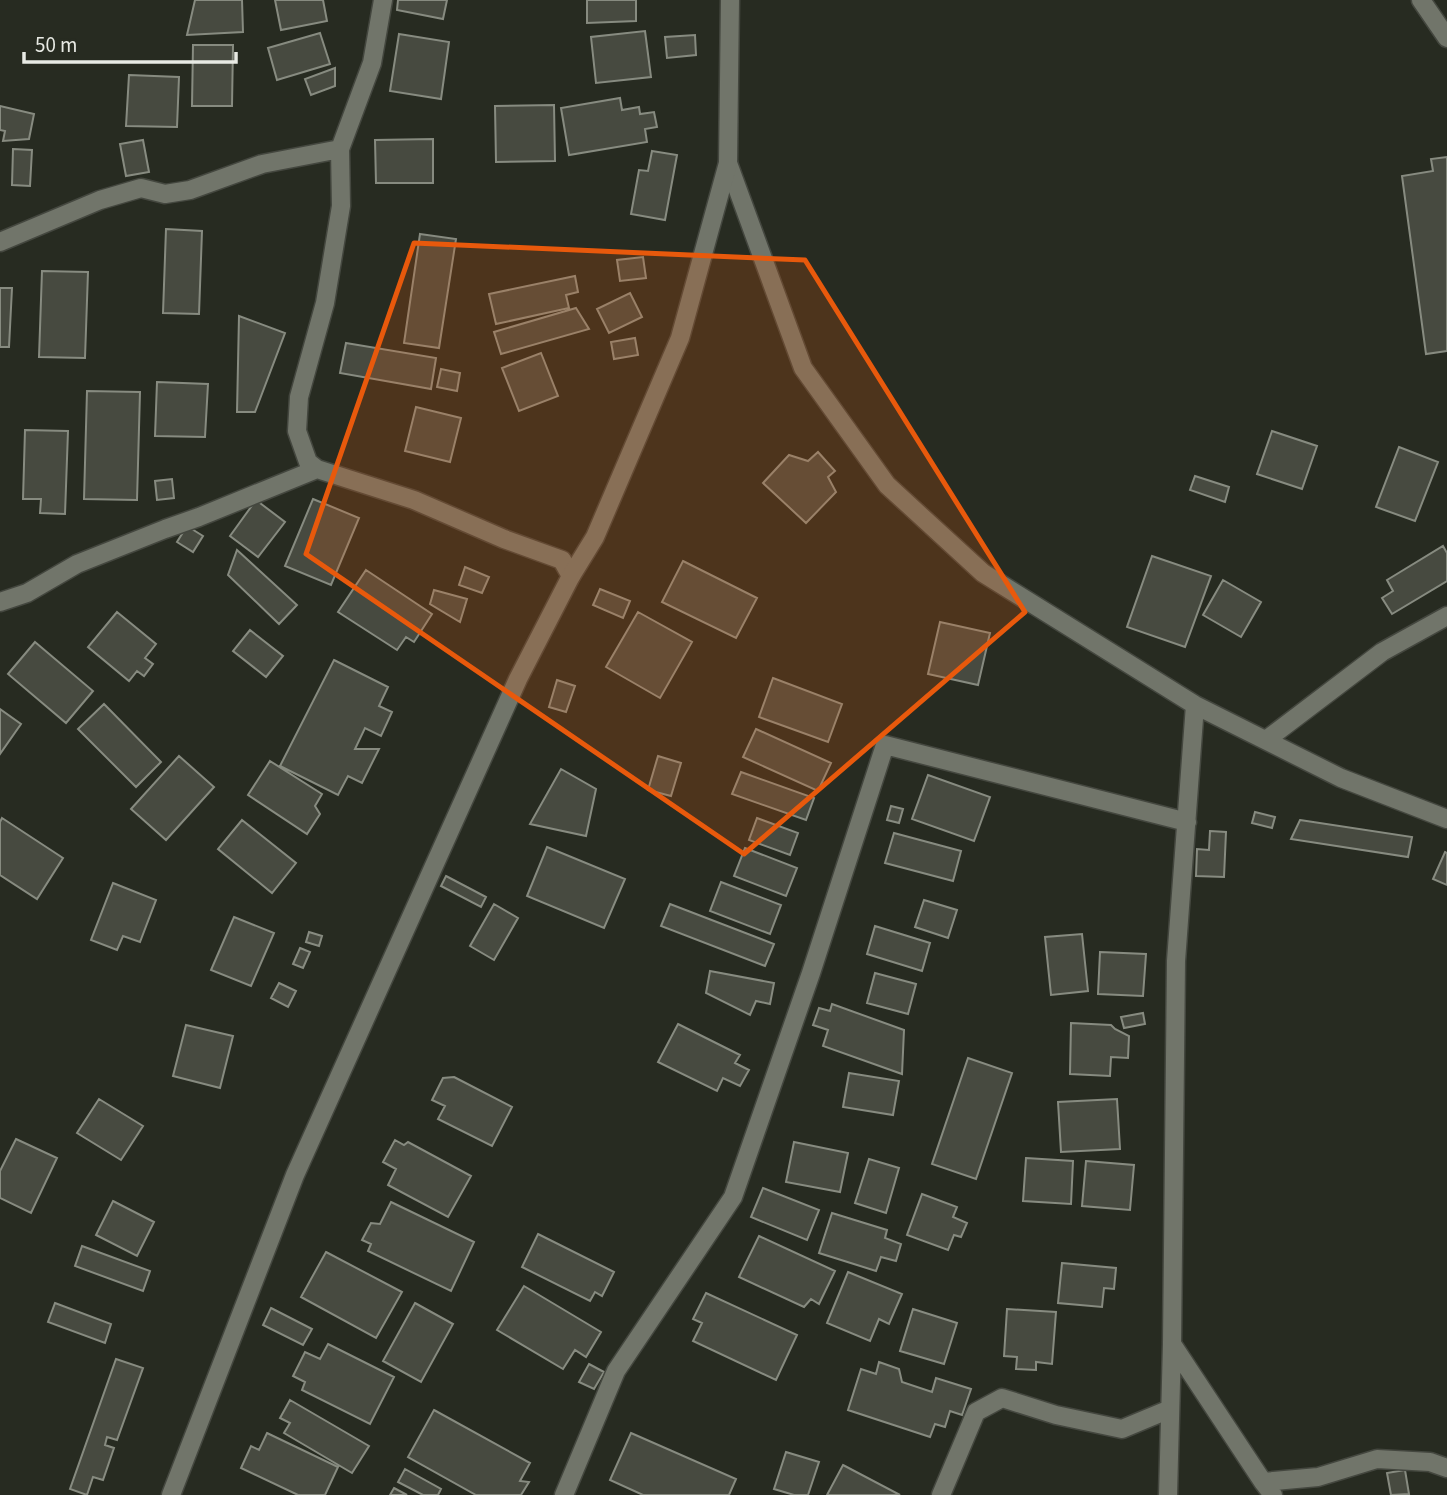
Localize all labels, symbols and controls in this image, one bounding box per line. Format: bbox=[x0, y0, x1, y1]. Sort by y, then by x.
scale bar bbox=[24, 21, 236, 65]
text: 50 m bbox=[35, 30, 77, 60]

